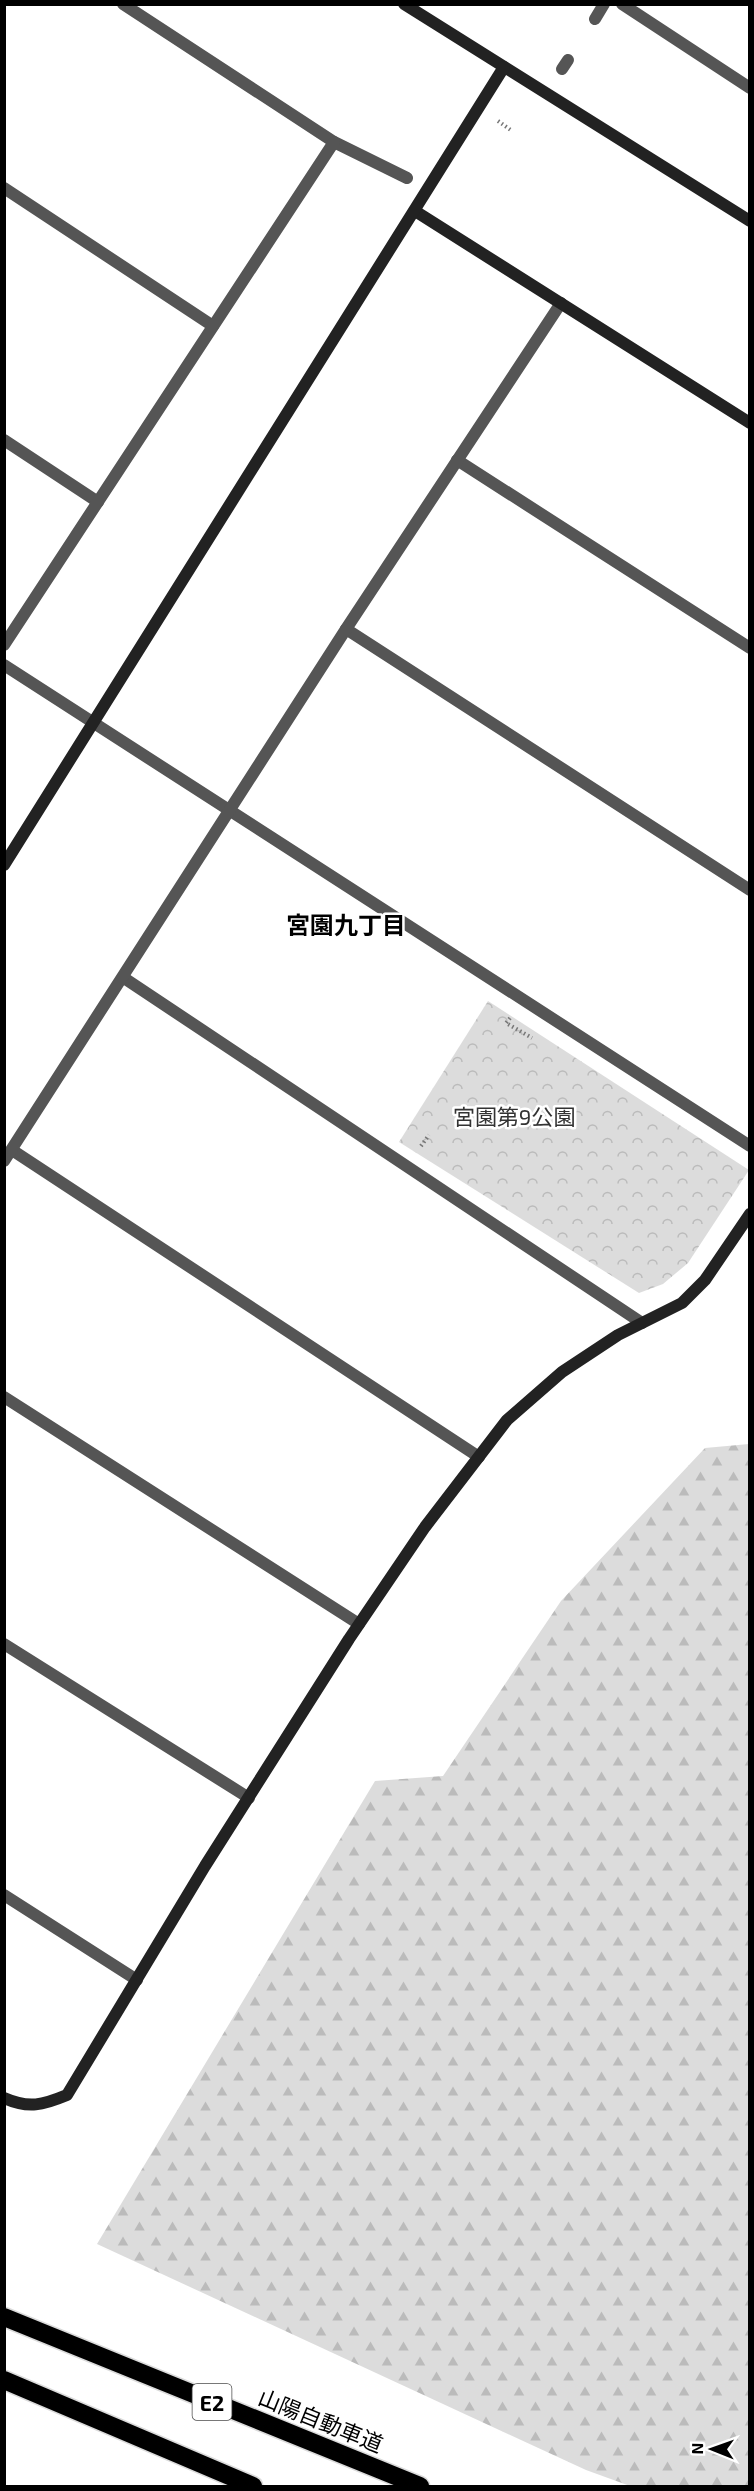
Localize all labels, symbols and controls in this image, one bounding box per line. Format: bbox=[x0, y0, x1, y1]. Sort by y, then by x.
district label: 宮園九丁目 bbox=[286, 910, 406, 939]
park label: 宮園第9公園 bbox=[453, 1103, 575, 1129]
street label: 山陽自動車道 bbox=[255, 2383, 387, 2457]
road number: E2 bbox=[192, 2384, 232, 2420]
north arrow bbox=[682, 2419, 742, 2479]
text: N bbox=[687, 2443, 706, 2455]

